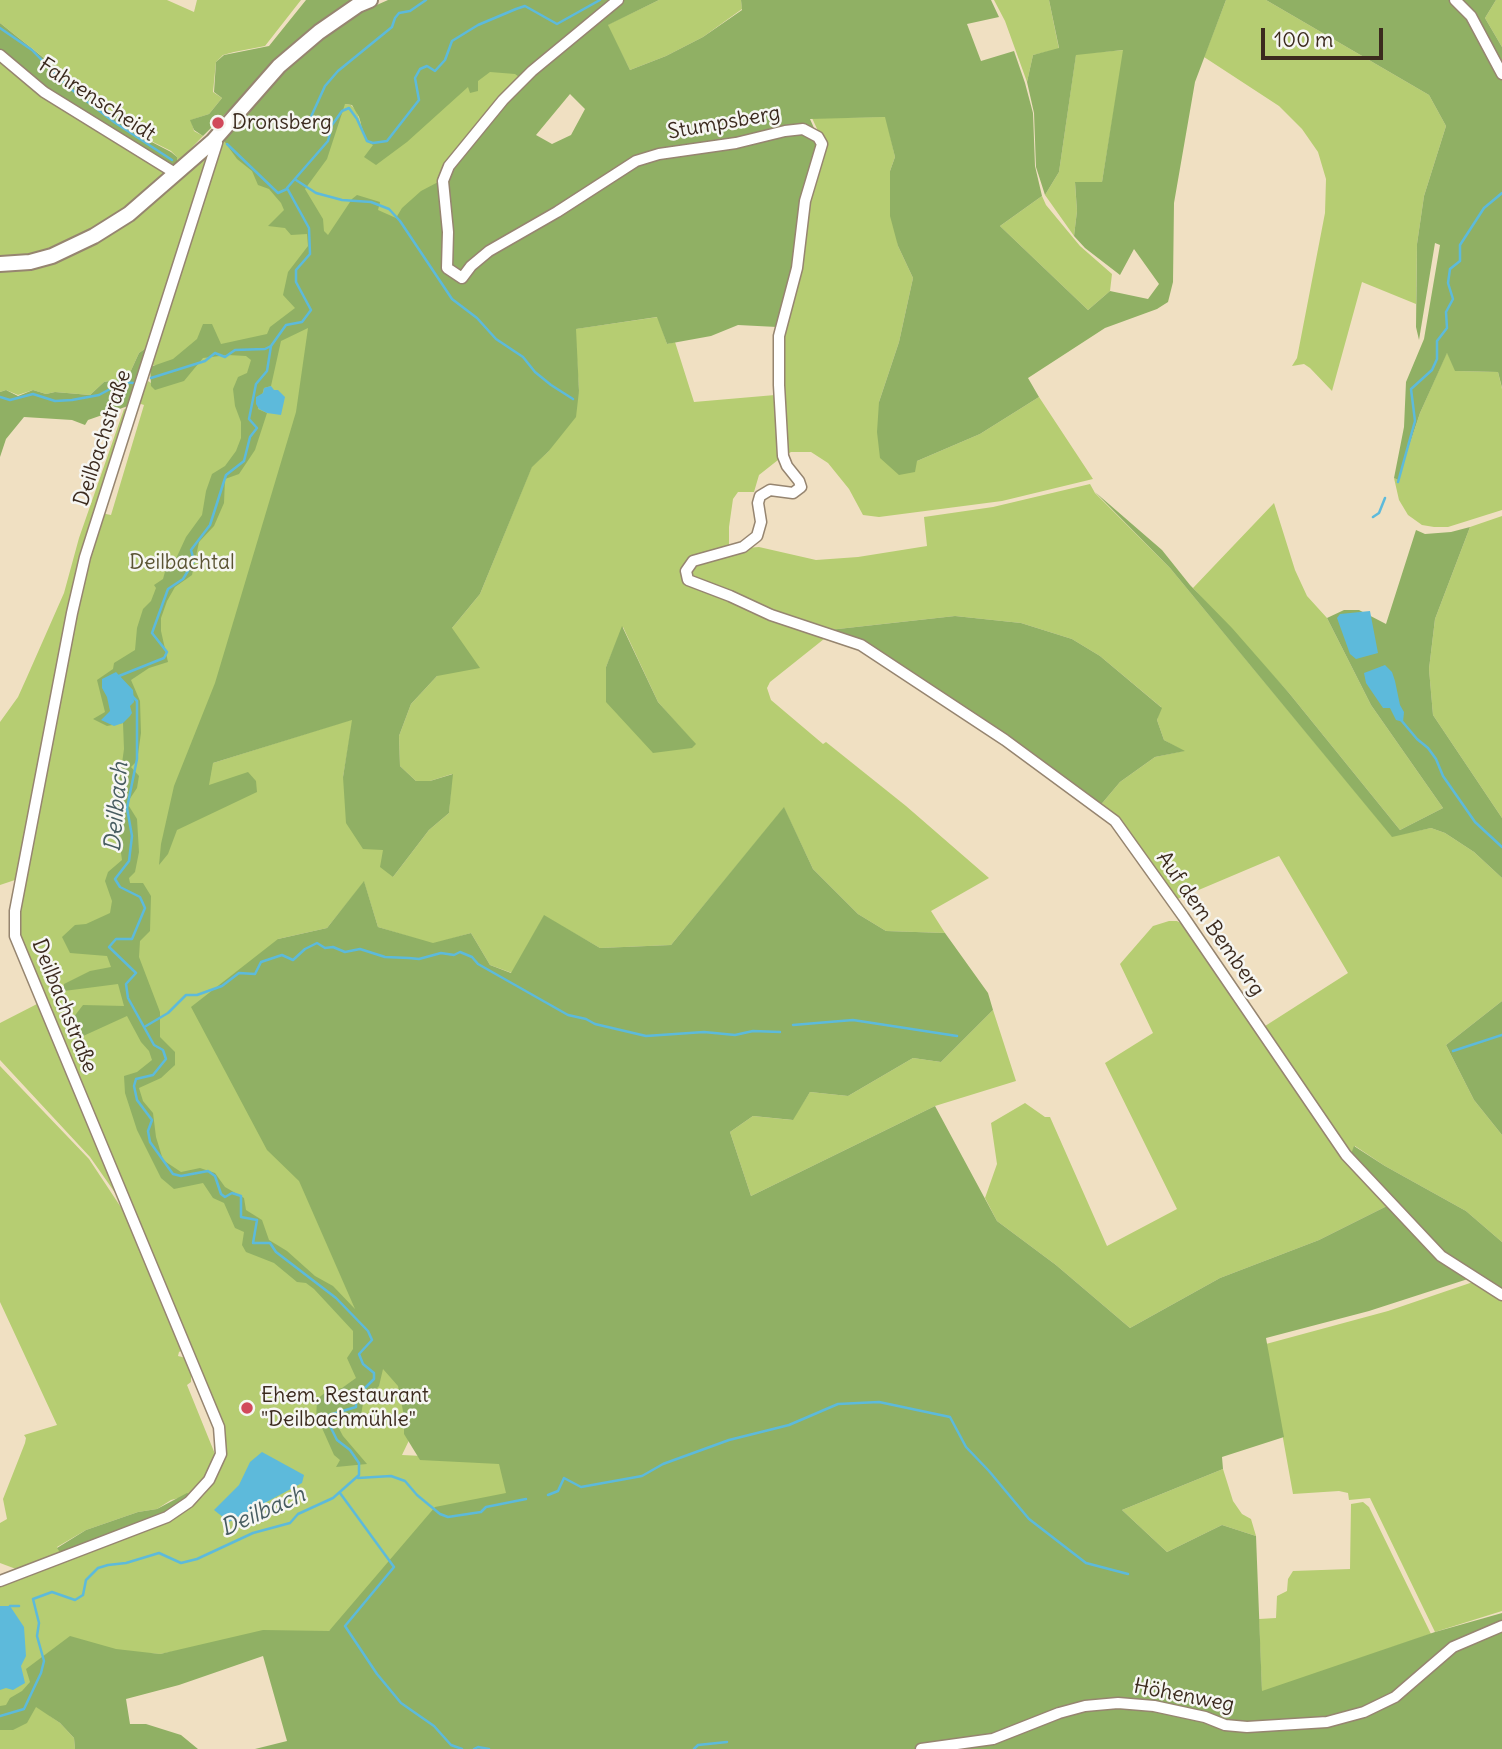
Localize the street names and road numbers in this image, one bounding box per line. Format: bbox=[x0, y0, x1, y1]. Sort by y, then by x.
street label: Fahrenscheidt bbox=[34, 53, 160, 147]
street label: Stumpsberg bbox=[666, 101, 782, 145]
street label: Deilbachstraße bbox=[69, 367, 137, 509]
street label: Auf dem Bemberg bbox=[1151, 847, 1269, 1001]
street label: Deilbachstraße bbox=[26, 936, 102, 1076]
street label: Höhenweg bbox=[1132, 1674, 1236, 1718]

